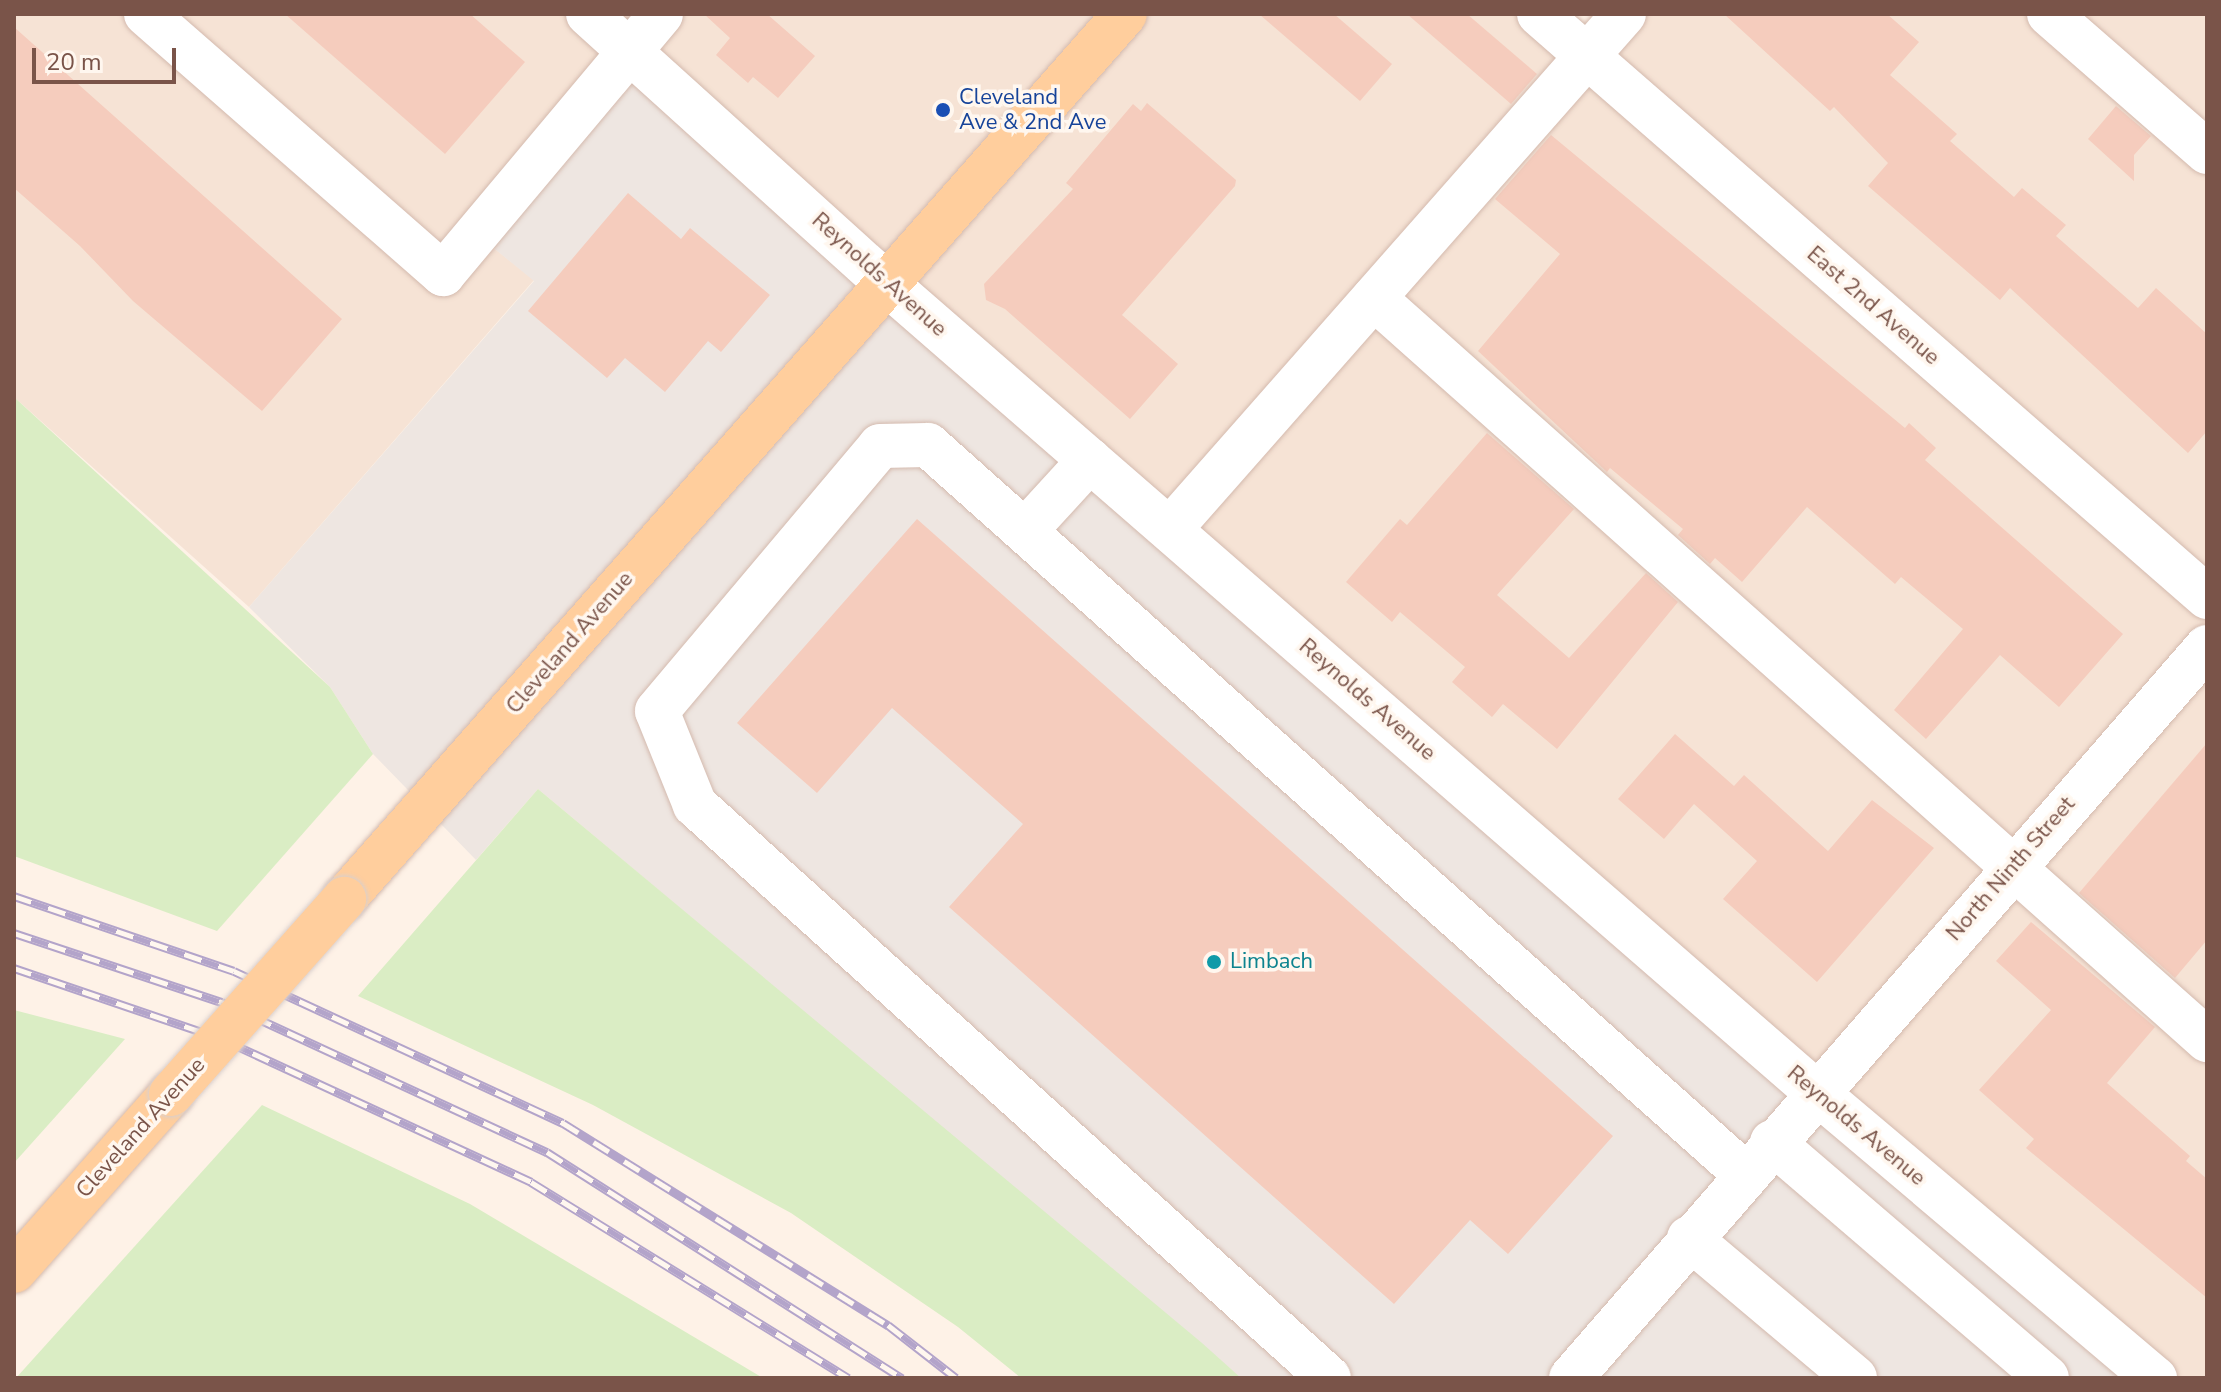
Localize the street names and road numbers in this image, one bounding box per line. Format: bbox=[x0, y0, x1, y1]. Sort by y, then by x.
street label: Reynolds Avenue bbox=[806, 208, 952, 342]
street label: East 2nd Avenue bbox=[1801, 241, 1945, 371]
street label: Cleveland Avenue bbox=[501, 567, 639, 719]
street label: Reynolds Avenue bbox=[1293, 633, 1441, 767]
street label: North Ninth Street bbox=[1941, 791, 2081, 947]
street label: Cleveland Avenue bbox=[71, 1052, 211, 1204]
street label: Reynolds Avenue bbox=[1781, 1060, 1931, 1192]

